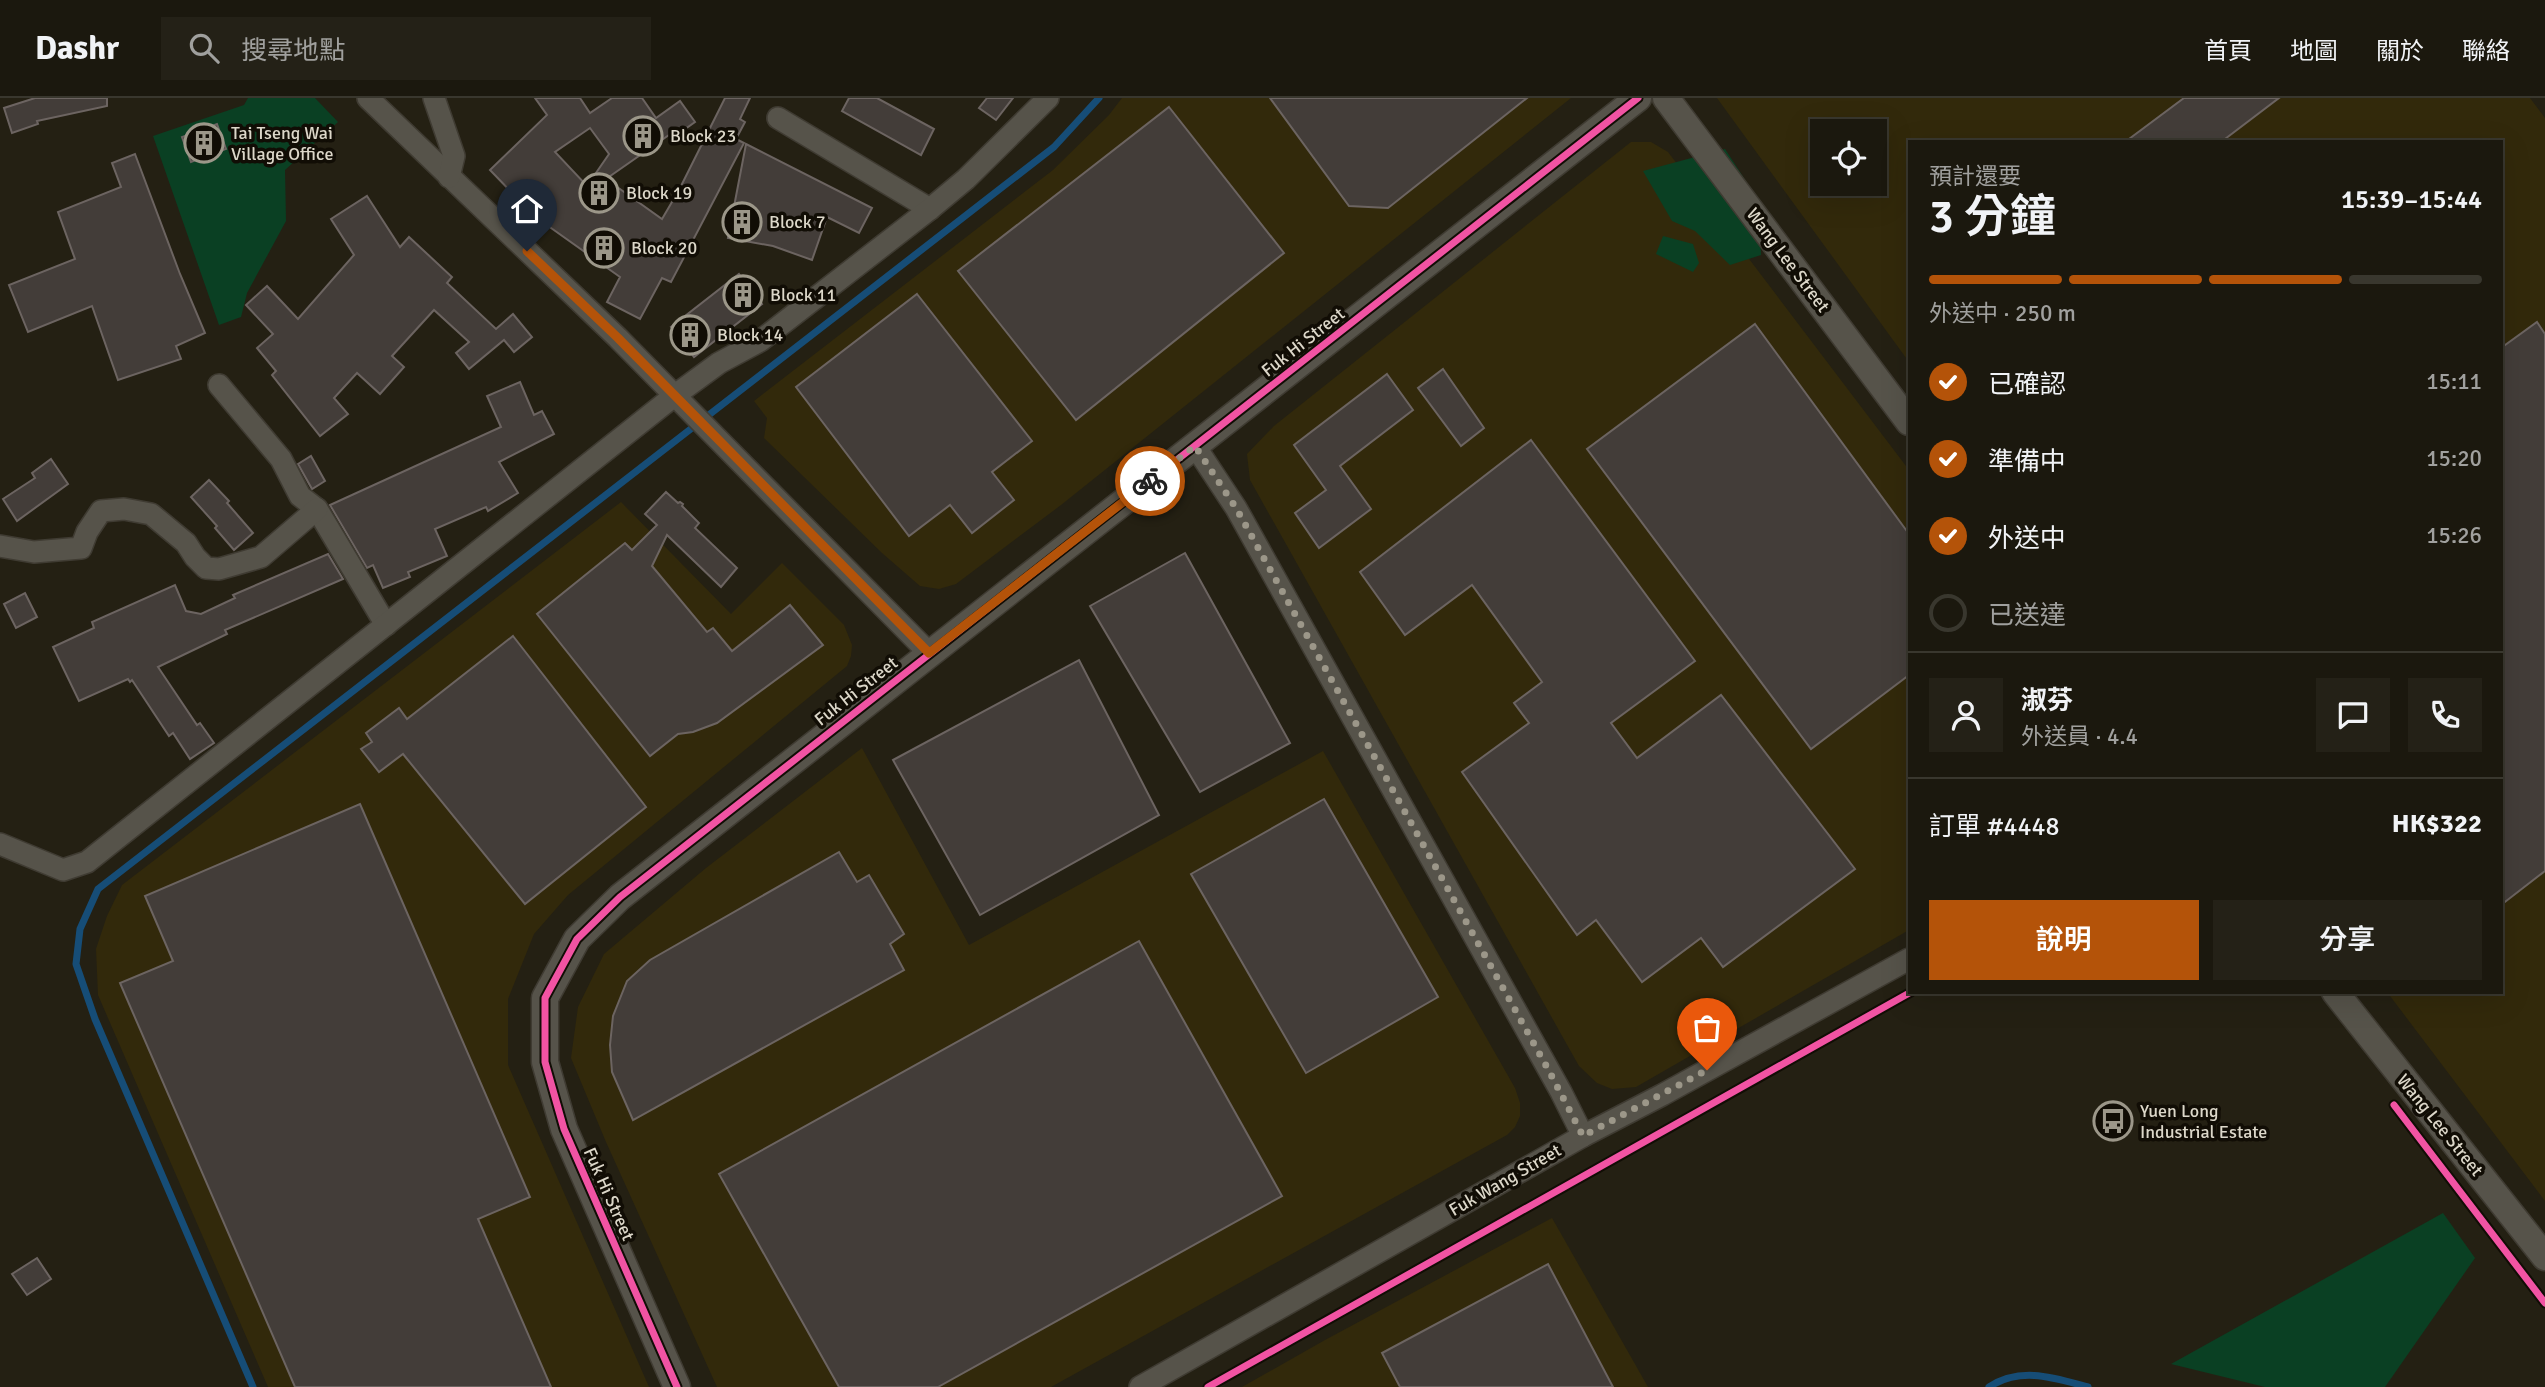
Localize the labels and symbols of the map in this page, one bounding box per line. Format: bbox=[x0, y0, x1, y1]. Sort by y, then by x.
building icon: Block 23 bbox=[622, 115, 664, 157]
building icon: Tai Tseng Wai Village Office bbox=[183, 122, 225, 164]
place label: Tai Tseng Wai Village Office bbox=[231, 122, 333, 165]
place label: Block 23 bbox=[670, 125, 736, 147]
building icon: Block 19 bbox=[578, 172, 620, 214]
pin bbox=[497, 179, 557, 251]
place label: Block 19 bbox=[626, 182, 692, 204]
building icon: Block 7 bbox=[721, 201, 763, 243]
street label: Wang Lee Street bbox=[1742, 204, 1834, 316]
place label: Block 7 bbox=[769, 211, 826, 233]
building icon: Block 20 bbox=[583, 227, 625, 269]
place label: Block 20 bbox=[631, 237, 697, 259]
building icon: Block 11 bbox=[722, 274, 764, 316]
place label: Block 11 bbox=[770, 284, 836, 306]
street label: Fuk Hi Street bbox=[1257, 303, 1349, 381]
building icon: Block 14 bbox=[669, 314, 711, 356]
place label: Block 14 bbox=[717, 324, 784, 346]
courier bbox=[1115, 446, 1185, 516]
street label: Fuk Hi Street bbox=[810, 652, 902, 730]
pin bbox=[1677, 998, 1737, 1070]
street label: Wang Lee Street bbox=[2392, 1070, 2488, 1180]
bus stop icon: Yuen Long Industrial Estate bbox=[2092, 1100, 2134, 1142]
place label: Yuen Long Industrial Estate bbox=[2140, 1100, 2267, 1143]
street label: Fuk Wang Street bbox=[1445, 1139, 1565, 1221]
street label: Fuk Hi Street bbox=[579, 1144, 639, 1244]

